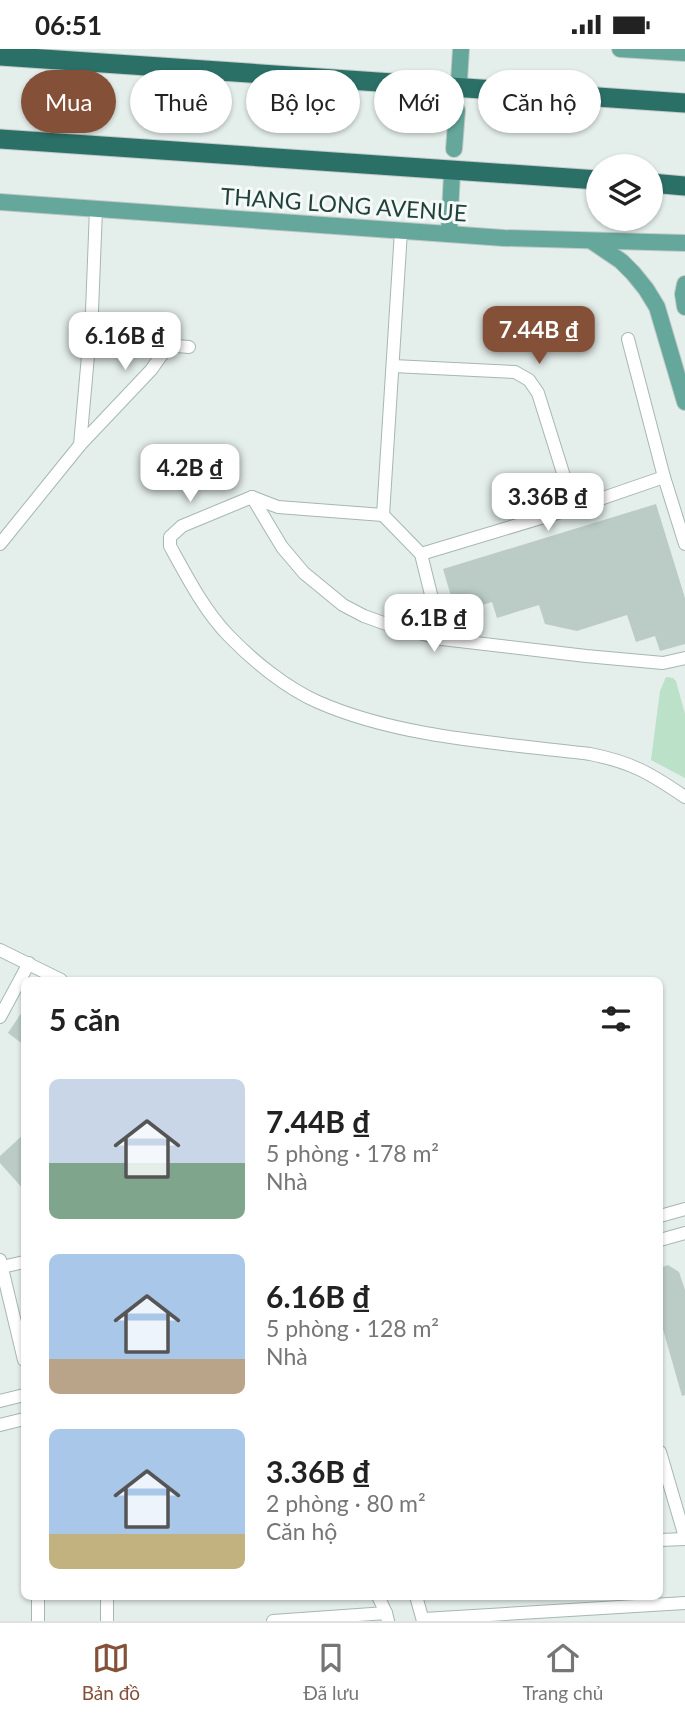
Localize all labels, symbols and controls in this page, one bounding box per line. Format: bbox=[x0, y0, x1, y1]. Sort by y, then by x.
text: 06:51 bbox=[35, 9, 102, 41]
chip: Mua bbox=[21, 70, 116, 133]
chip: Thuê bbox=[130, 70, 232, 133]
chip: Bộ lọc bbox=[246, 70, 360, 133]
chip: Mới bbox=[374, 70, 464, 133]
chip: Căn hộ bbox=[478, 70, 601, 133]
map controls bbox=[586, 154, 663, 231]
button: layers bbox=[586, 154, 663, 231]
street label: THANG LONG AVENUE bbox=[220, 181, 468, 227]
pin: 7.44B ₫ bbox=[474, 307, 604, 366]
pin: 6.16B ₫ bbox=[60, 313, 190, 372]
text: 7.44B ₫ bbox=[499, 315, 579, 343]
text: 6.16B ₫ bbox=[85, 321, 165, 349]
pin: 4.2B ₫ bbox=[133, 445, 247, 504]
text: 4.2B ₫ bbox=[156, 453, 224, 481]
pin: 3.36B ₫ bbox=[483, 473, 613, 533]
text: 3.36B ₫ bbox=[508, 482, 588, 510]
pin: 6.1B ₫ bbox=[377, 595, 491, 654]
text: 6.1B ₫ bbox=[400, 603, 468, 631]
icon: filters bbox=[597, 1000, 635, 1038]
text: 5 căn bbox=[49, 1001, 120, 1037]
text: 7.44B ₫ bbox=[266, 1103, 371, 1139]
icon: home bbox=[105, 1107, 189, 1191]
text: 5 phòng · 178 m² bbox=[266, 1139, 439, 1167]
text: Nhà bbox=[266, 1167, 308, 1195]
text: 6.16B ₫ bbox=[266, 1278, 371, 1314]
icon: home bbox=[105, 1282, 189, 1366]
text: 5 phòng · 128 m² bbox=[266, 1314, 439, 1342]
text: Nhà bbox=[266, 1342, 308, 1370]
text: 3.36B ₫ bbox=[266, 1453, 371, 1489]
icon: home bbox=[105, 1457, 189, 1541]
text: 2 phòng · 80 m² bbox=[266, 1489, 426, 1517]
text: Căn hộ bbox=[266, 1517, 337, 1545]
tab: Bản đồ bbox=[82, 1639, 140, 1704]
tab: Đã lưu bbox=[303, 1639, 359, 1704]
tab: Trang chủ bbox=[522, 1639, 603, 1704]

